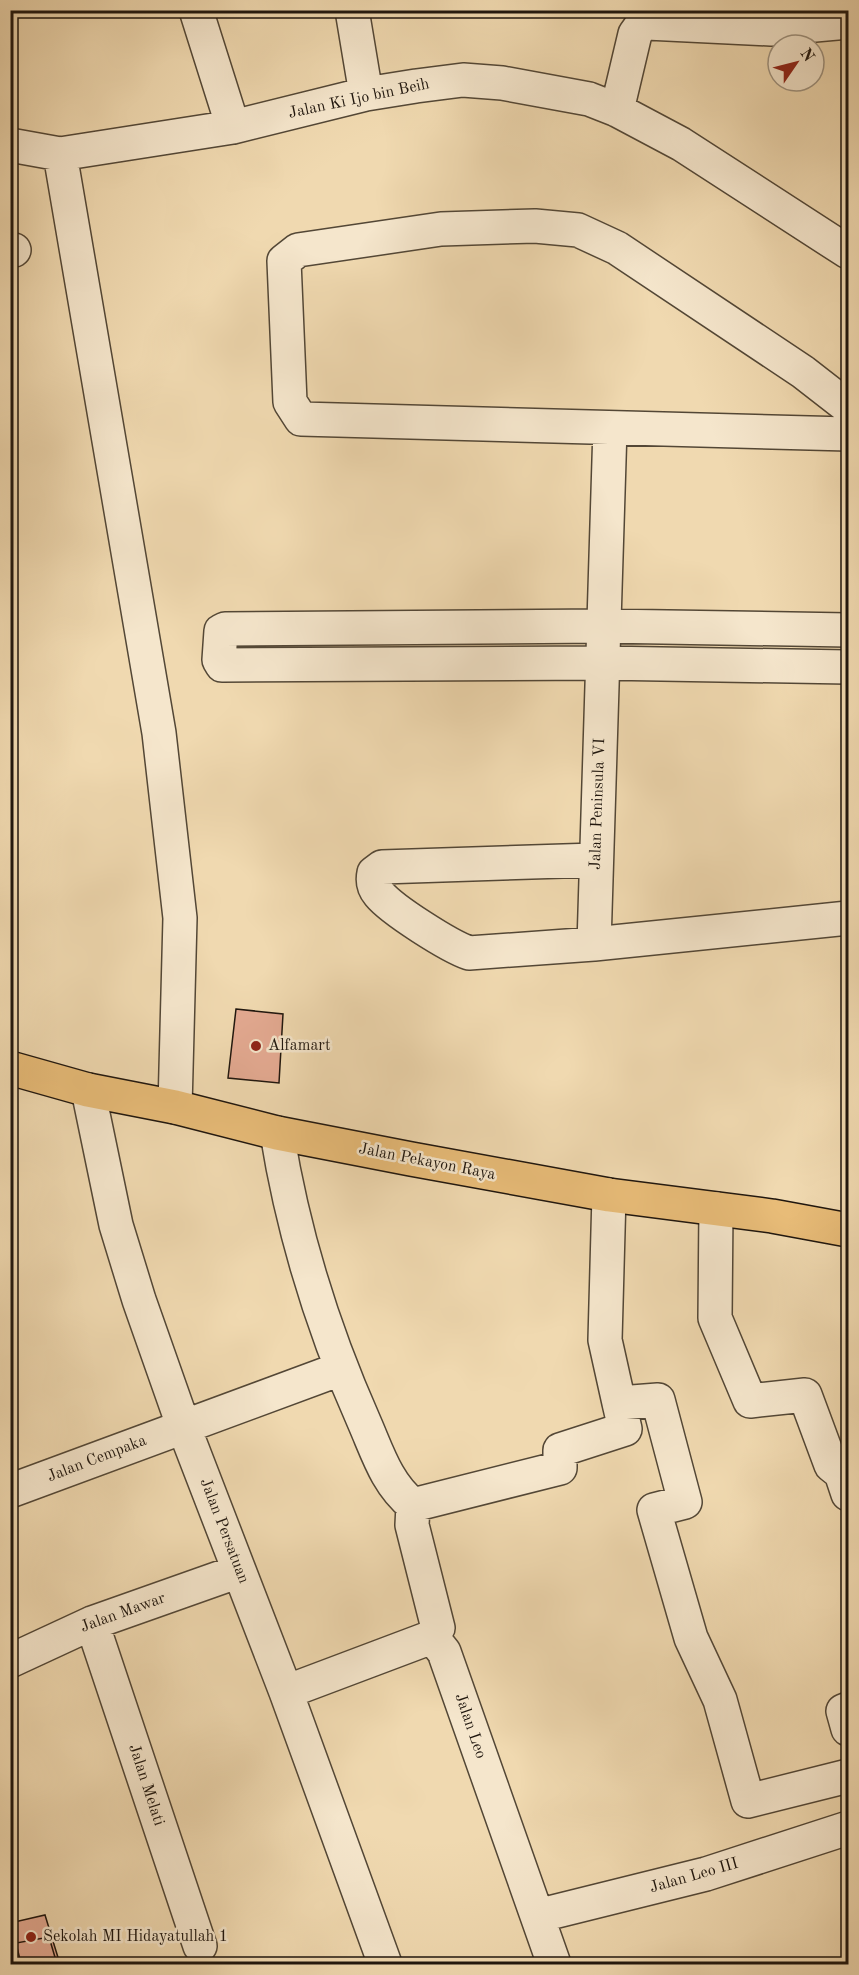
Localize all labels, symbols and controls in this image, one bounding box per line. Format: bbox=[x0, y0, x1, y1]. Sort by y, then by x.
north arrow bbox=[766, 33, 826, 93]
text: N bbox=[797, 46, 817, 66]
street label: Jalan Ki Ijo bin Beih bbox=[287, 76, 431, 122]
street label: Jalan Peninsula VI bbox=[588, 738, 608, 870]
place label: Alfamart bbox=[268, 1038, 331, 1054]
marker: Alfamart bbox=[249, 1039, 263, 1053]
street label: Jalan Pekayon Raya bbox=[357, 1141, 497, 1183]
street label: Jalan Cempaka bbox=[45, 1433, 149, 1485]
street label: Jalan Persatuan bbox=[197, 1476, 252, 1586]
street label: Jalan Mawar bbox=[78, 1590, 168, 1636]
street label: Jalan Leo bbox=[451, 1691, 489, 1761]
street label: Jalan Melati bbox=[125, 1742, 167, 1828]
street label: Jalan Leo III bbox=[648, 1856, 740, 1896]
place label: Sekolah MI Hidayatullah 1 bbox=[43, 1929, 228, 1945]
marker: Sekolah MI Hidayatullah 1 bbox=[24, 1930, 38, 1944]

